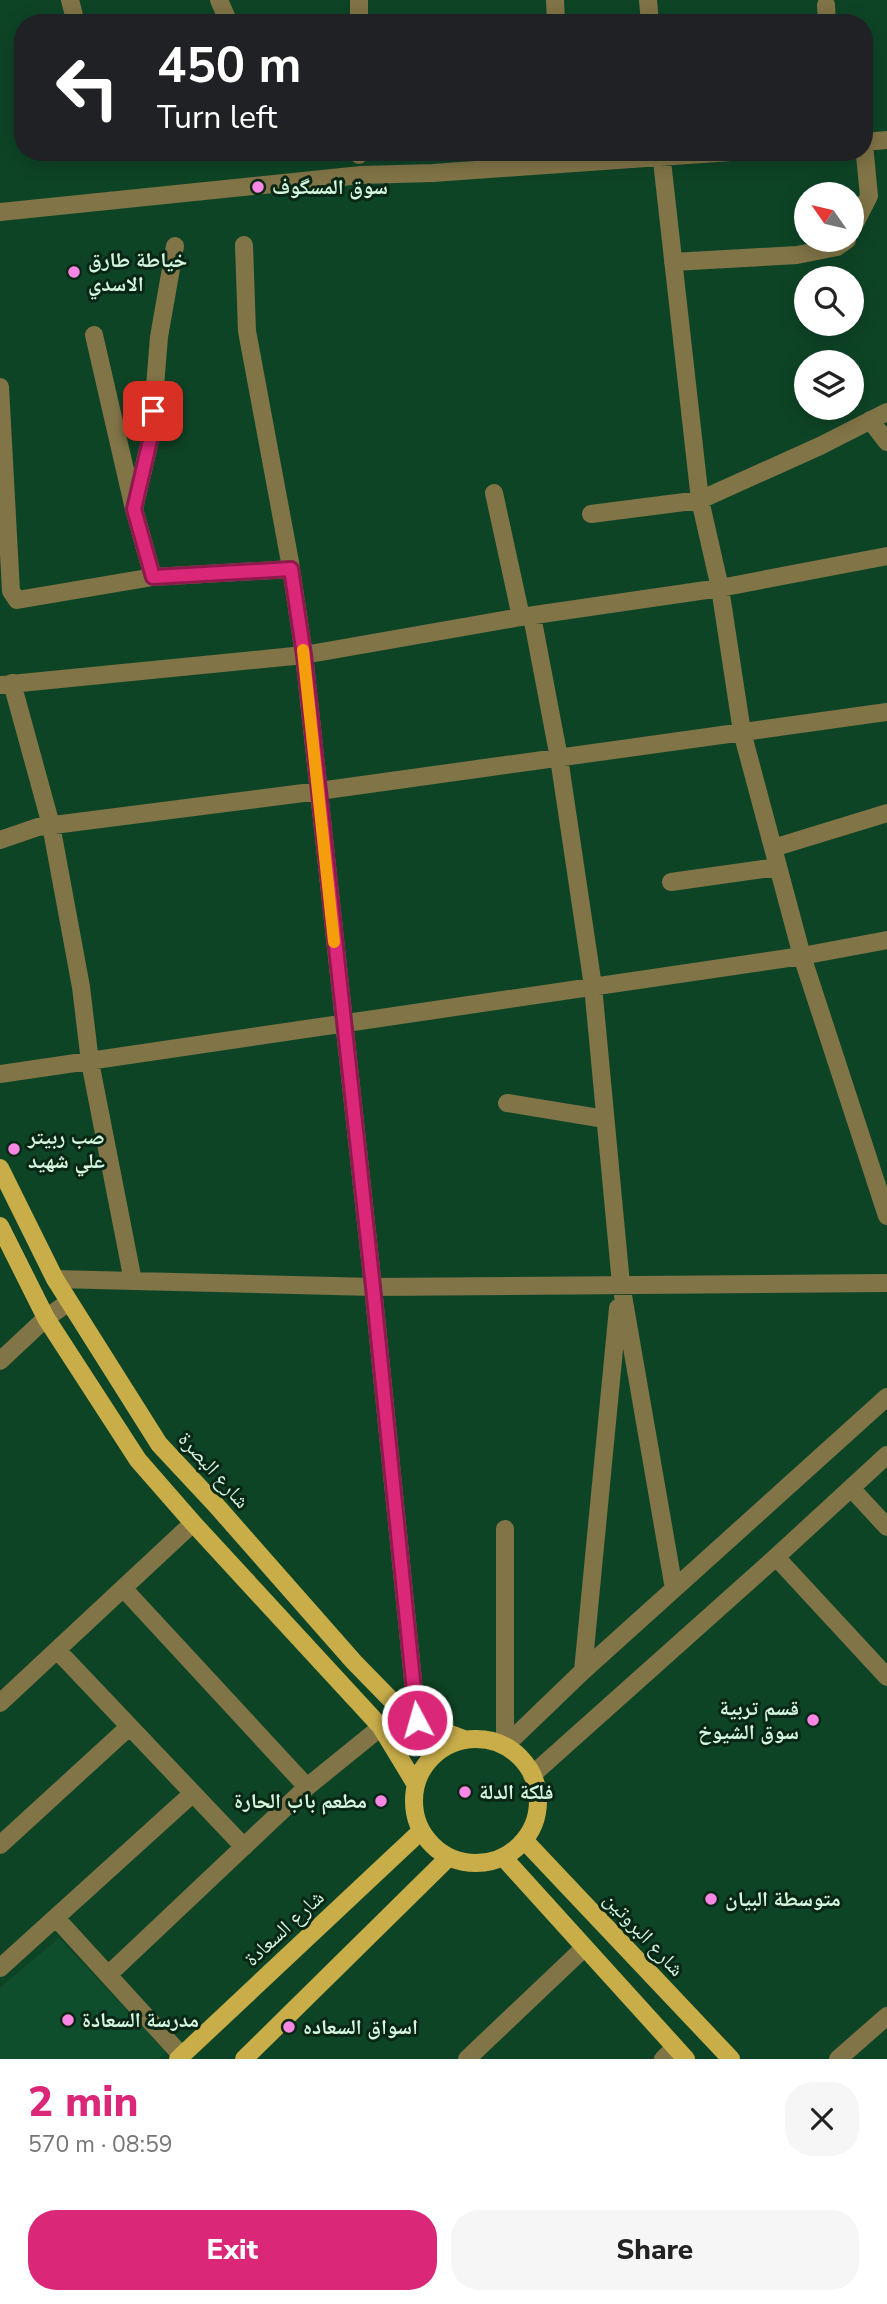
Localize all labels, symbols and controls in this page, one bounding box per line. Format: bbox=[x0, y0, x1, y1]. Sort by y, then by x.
text: 450 m bbox=[157, 32, 301, 99]
icon: left bbox=[42, 42, 133, 133]
text: Turn left bbox=[157, 96, 277, 139]
place label: سوق المسگوف bbox=[272, 173, 388, 201]
marker: سوق المسگوف bbox=[250, 179, 266, 195]
north arrow bbox=[794, 182, 864, 252]
map controls bbox=[794, 182, 864, 420]
place label: خياطة طارق الاسدي bbox=[88, 246, 187, 300]
marker: خياطة طارق الاسدي bbox=[66, 264, 82, 280]
button: search bbox=[794, 266, 864, 336]
button: layers bbox=[794, 350, 864, 420]
pin bbox=[123, 381, 183, 441]
icon: arrive bbox=[134, 392, 172, 430]
place label: صب ربيتر علي شهيد bbox=[27, 1123, 105, 1177]
marker: صب ربيتر علي شهيد bbox=[6, 1141, 22, 1157]
street label: شارع البصرة bbox=[172, 1426, 256, 1514]
position arrow bbox=[380, 1683, 454, 1757]
place label: قسم تربية سوق الشيوخ bbox=[698, 1694, 799, 1746]
marker: قسم تربية سوق الشيوخ bbox=[805, 1712, 821, 1728]
place label: فلكة الدلة bbox=[479, 1778, 553, 1806]
marker: فلكة الدلة bbox=[457, 1784, 473, 1800]
place label: مطعم باب الحارة bbox=[234, 1787, 367, 1815]
marker: مطعم باب الحارة bbox=[373, 1793, 389, 1809]
street label: شارع السعادة bbox=[238, 1884, 330, 1972]
place label: متوسطة البيان bbox=[725, 1885, 841, 1913]
street label: شارع البروتين bbox=[598, 1886, 690, 1982]
marker: متوسطة البيان bbox=[703, 1891, 719, 1907]
place label: مدرسة السعادة bbox=[82, 2006, 199, 2034]
marker: مدرسة السعادة bbox=[60, 2012, 76, 2028]
place label: اسواق السعاده bbox=[303, 2013, 418, 2041]
marker: اسواق السعاده bbox=[281, 2019, 297, 2035]
text: 2 min bbox=[28, 2074, 138, 2131]
button: close bbox=[785, 2082, 859, 2156]
text: 570 m · 08:59 bbox=[28, 2129, 173, 2160]
button: Exit bbox=[28, 2210, 437, 2290]
button: Share bbox=[451, 2210, 859, 2290]

